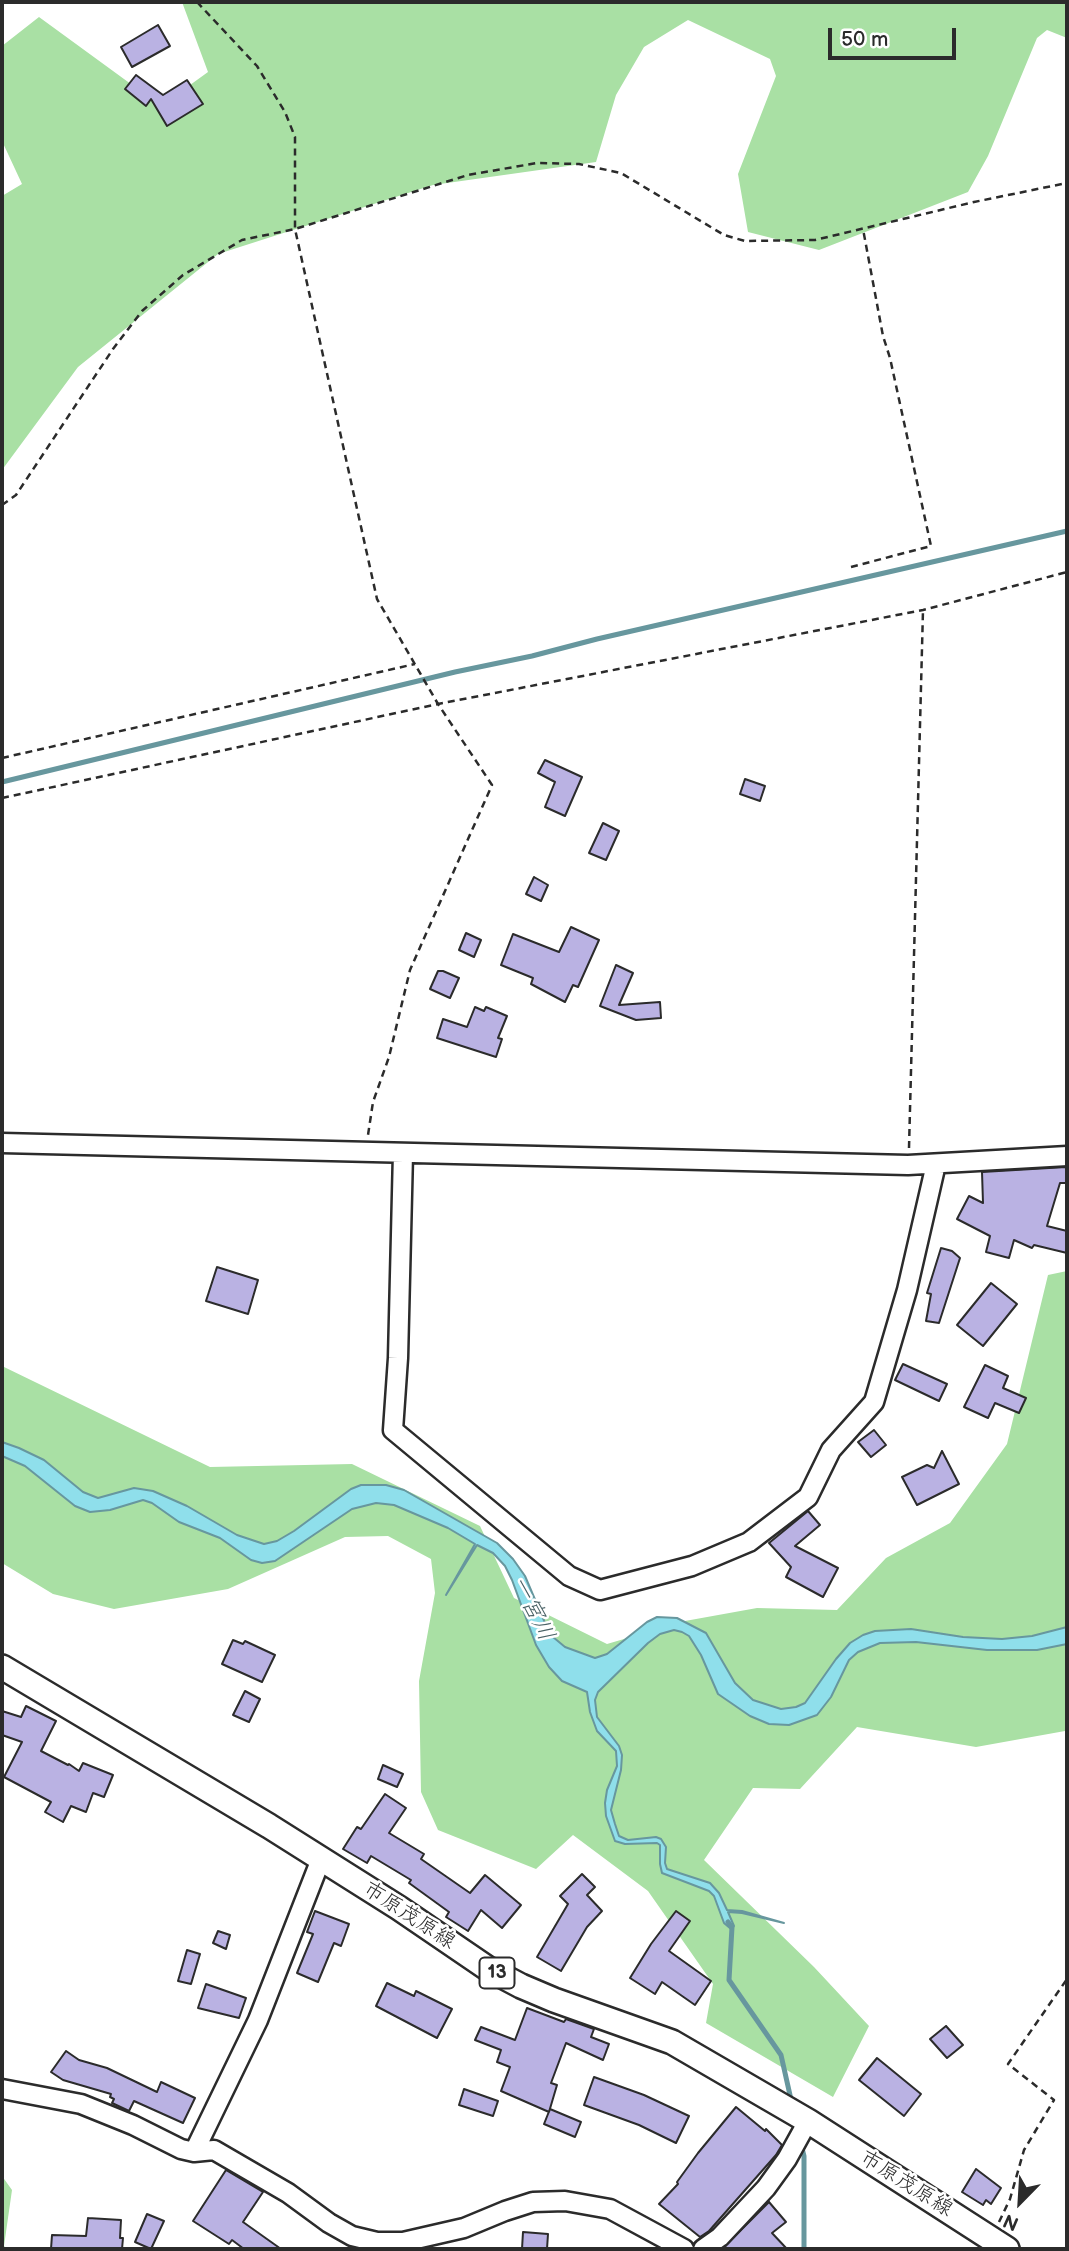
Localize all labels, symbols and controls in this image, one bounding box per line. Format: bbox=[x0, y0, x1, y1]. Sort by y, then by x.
scale bar bbox=[831, 14, 959, 58]
text: 50 m bbox=[841, 27, 888, 52]
water label: 一宮川 bbox=[504, 1572, 560, 1646]
street label: 市原茂原線 bbox=[358, 1877, 460, 1955]
road number: 13 bbox=[480, 1957, 514, 1988]
street label: 市原茂原線 bbox=[855, 2145, 957, 2223]
north arrow bbox=[985, 2167, 1055, 2237]
text: N bbox=[1000, 2208, 1022, 2235]

